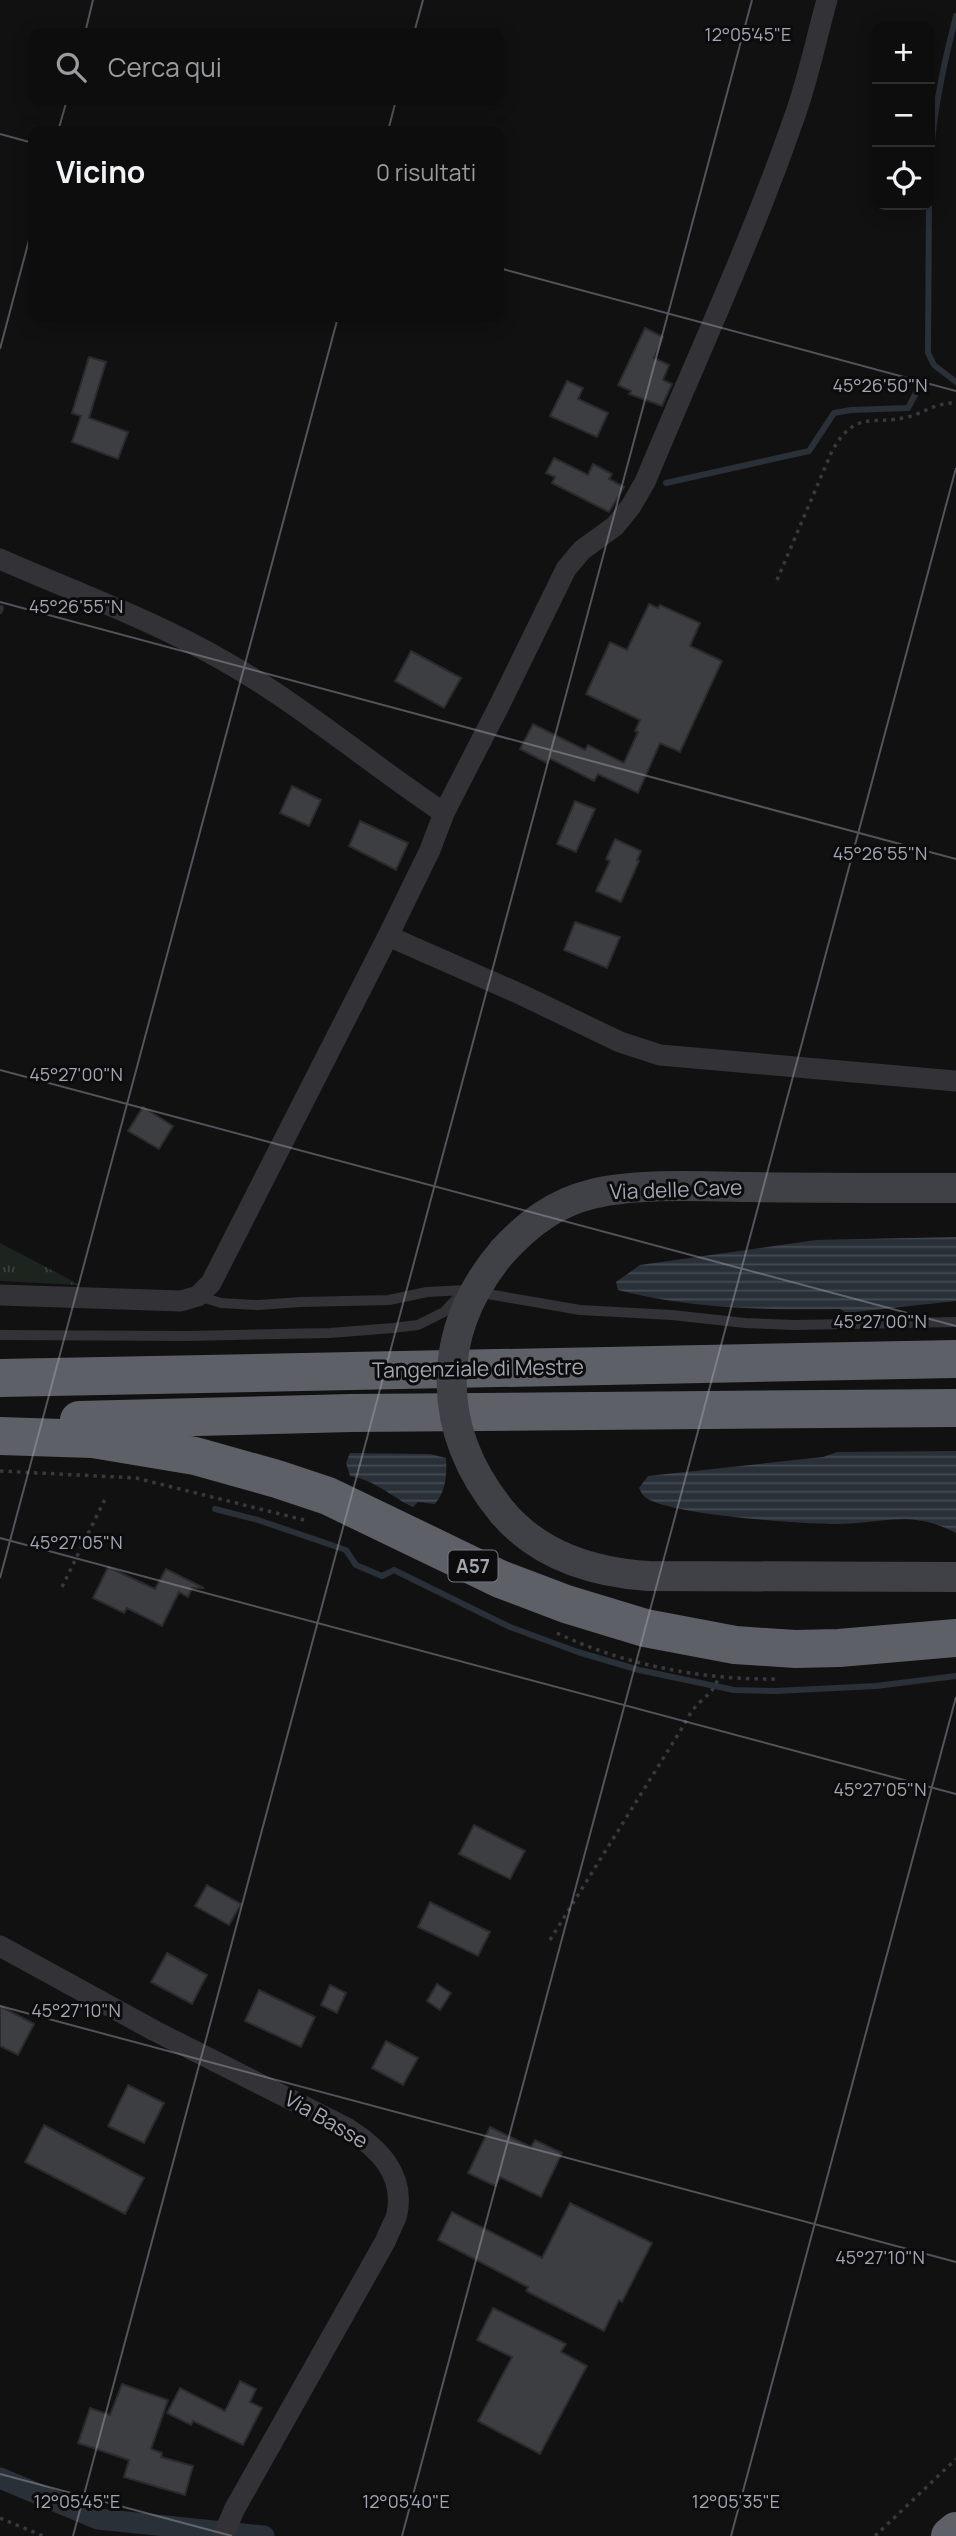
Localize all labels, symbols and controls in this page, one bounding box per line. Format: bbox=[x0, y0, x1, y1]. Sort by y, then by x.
map controls bbox=[872, 21, 935, 210]
button: + bbox=[872, 21, 935, 84]
text: 12°05'45"E bbox=[705, 22, 791, 46]
search box bbox=[28, 28, 504, 105]
icon: search bbox=[52, 48, 90, 86]
text: Cerca qui bbox=[108, 49, 222, 85]
button: − bbox=[872, 84, 935, 147]
button: locate bbox=[872, 147, 935, 210]
text: Vicino bbox=[56, 151, 145, 192]
text: 0 risultati bbox=[376, 156, 476, 188]
text: 45°26'50"N bbox=[832, 373, 928, 397]
text: 45°26'55"N bbox=[29, 594, 123, 618]
text: 45°26'55"N bbox=[833, 841, 927, 865]
text: 45°27'00"N bbox=[29, 1062, 123, 1086]
street label: Via delle Cave bbox=[609, 1173, 743, 1205]
text: 45°27'00"N bbox=[833, 1309, 927, 1333]
street label: Tangenziale di Mestre bbox=[372, 1352, 584, 1384]
text: 45°27'05"N bbox=[30, 1530, 123, 1554]
road number: A57 bbox=[448, 1550, 498, 1582]
text: 45°27'05"N bbox=[834, 1777, 927, 1801]
text: 45°27'10"N bbox=[31, 1998, 121, 2022]
street label: Via Basse bbox=[280, 2084, 373, 2154]
text: 45°27'10"N bbox=[835, 2245, 925, 2269]
text: 12°05'45"E bbox=[34, 2489, 120, 2513]
text: 12°05'40"E bbox=[362, 2489, 450, 2513]
text: 12°05'35"E bbox=[692, 2489, 780, 2513]

